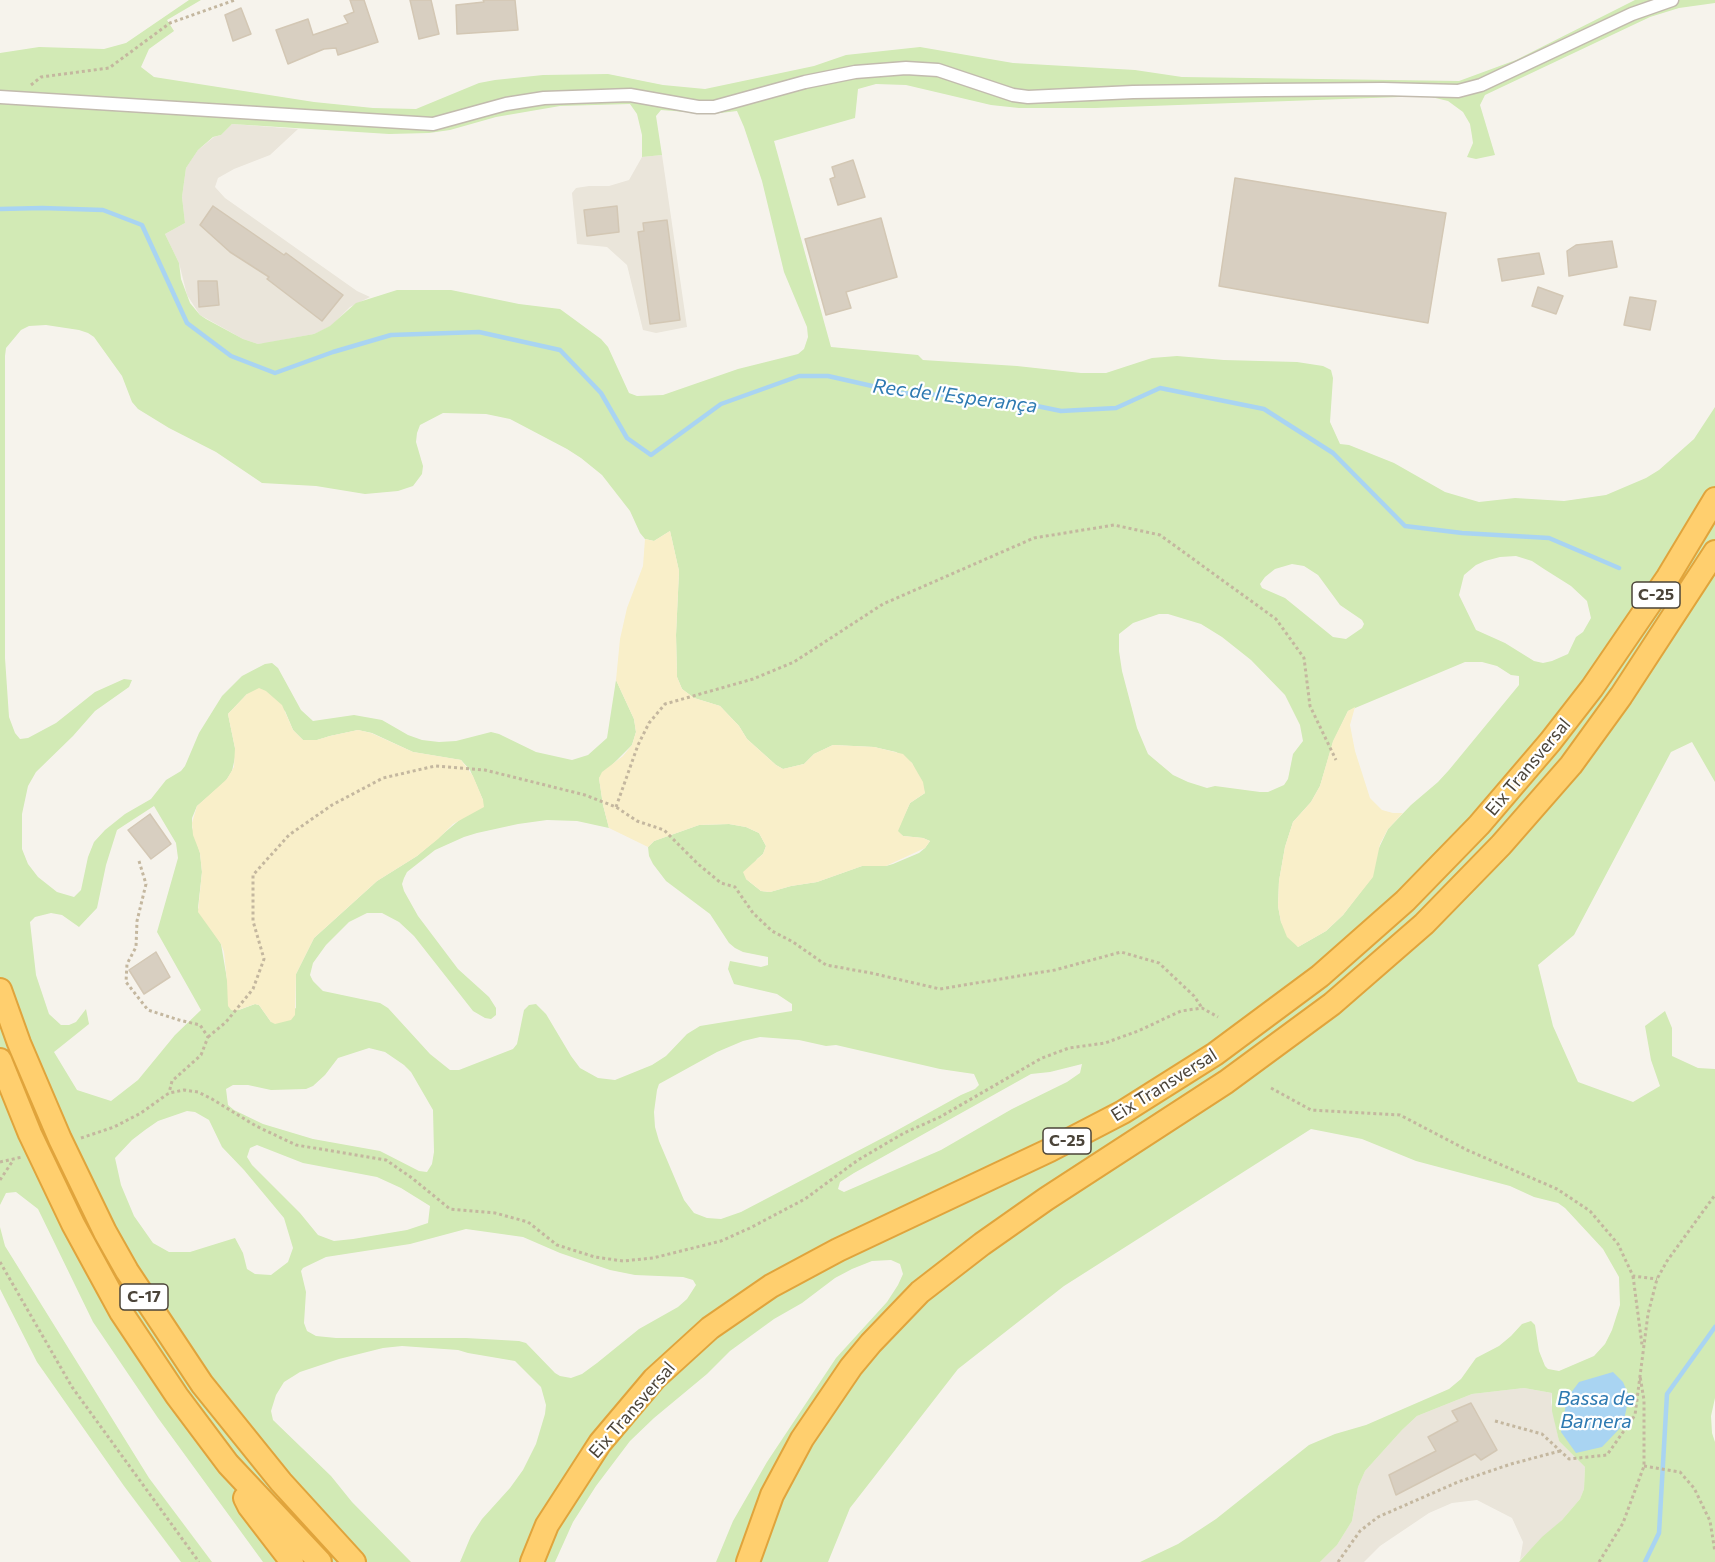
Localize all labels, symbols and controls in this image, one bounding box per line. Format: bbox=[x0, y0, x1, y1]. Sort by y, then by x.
water label: Rec de l'Esperança bbox=[871, 374, 1039, 418]
road number: C-25 bbox=[1632, 582, 1680, 608]
street label: Eix Transversal bbox=[1481, 714, 1575, 820]
street label: Eix Transversal bbox=[1107, 1044, 1221, 1126]
road number: C-25 bbox=[1043, 1128, 1091, 1154]
road number: C-17 bbox=[120, 1284, 168, 1310]
street label: Eix Transversal bbox=[584, 1357, 680, 1463]
water label: Bassa de Barnera bbox=[1557, 1386, 1635, 1433]

